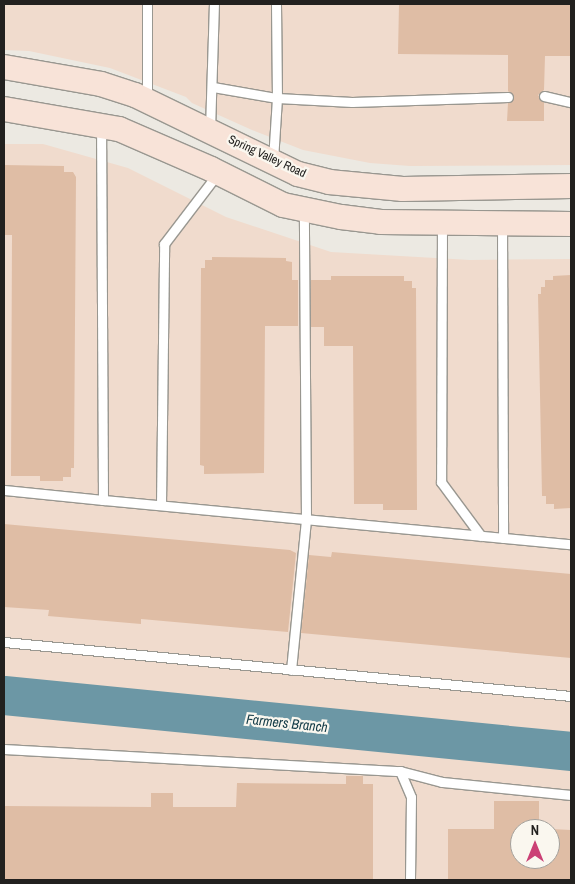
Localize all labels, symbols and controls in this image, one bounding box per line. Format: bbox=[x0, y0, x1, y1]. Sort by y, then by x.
street label: Spring Valley Road bbox=[226, 133, 308, 181]
water label: Farmers Branch bbox=[245, 710, 329, 736]
north arrow bbox=[510, 819, 560, 869]
text: N bbox=[531, 821, 539, 839]

